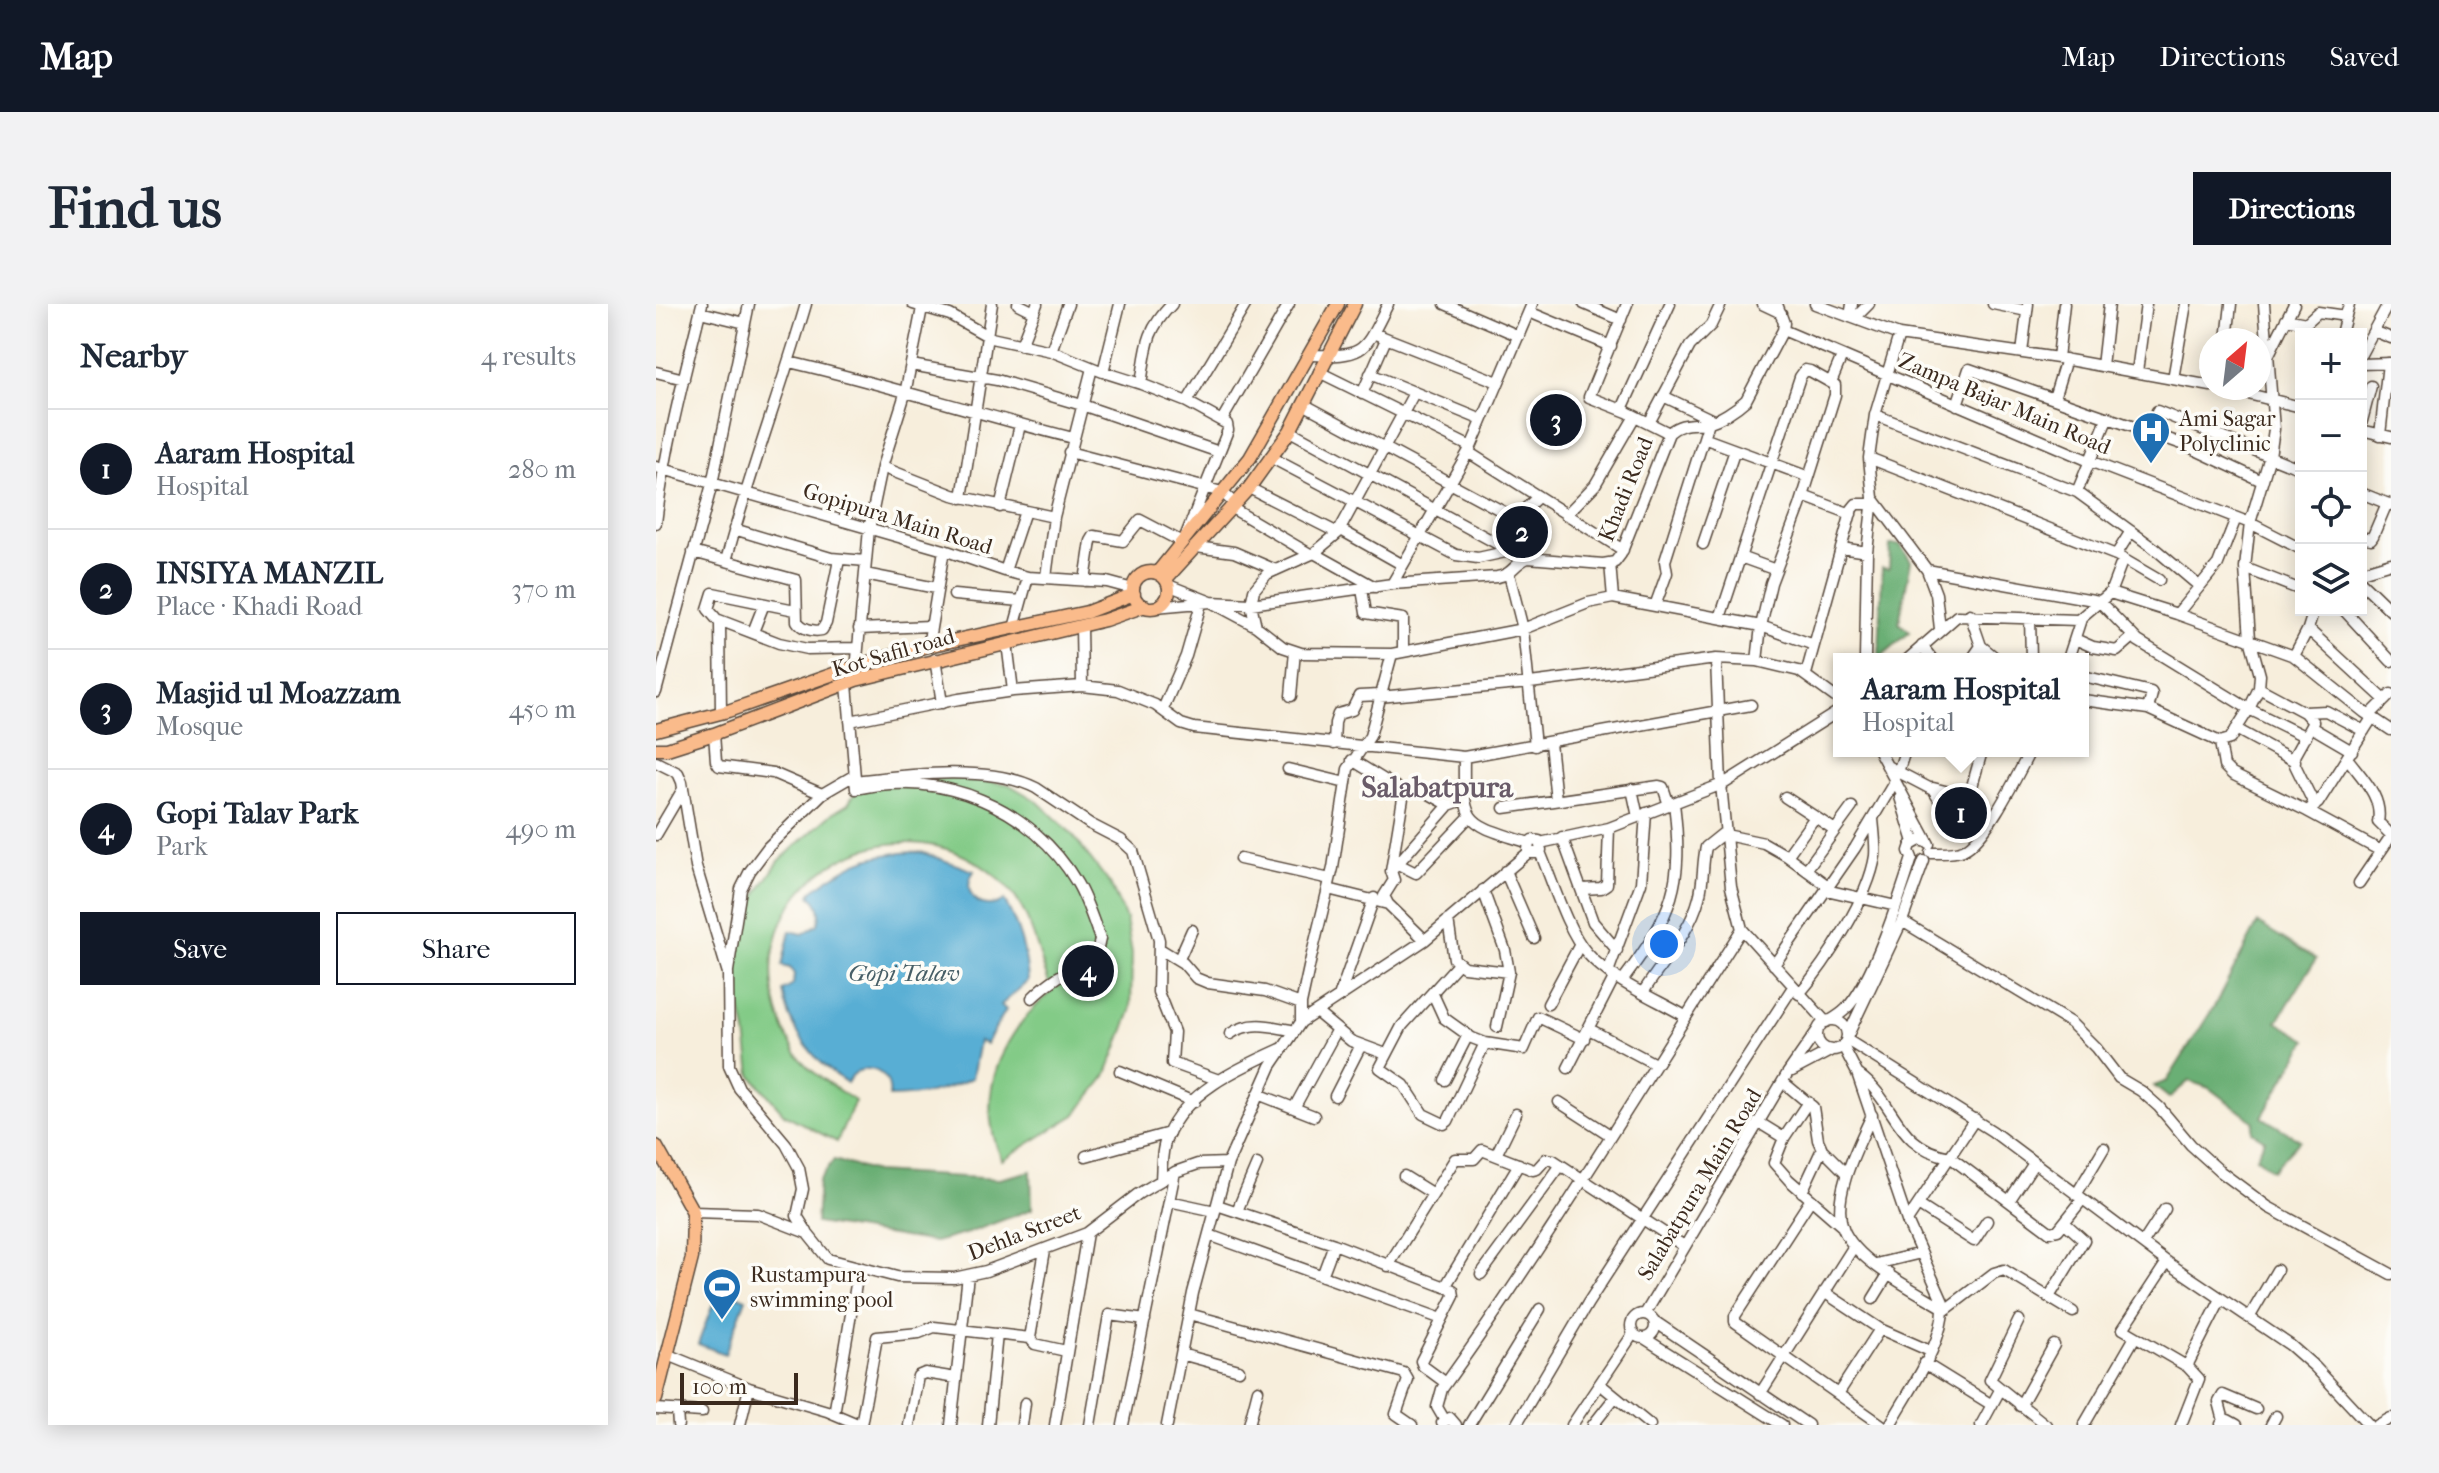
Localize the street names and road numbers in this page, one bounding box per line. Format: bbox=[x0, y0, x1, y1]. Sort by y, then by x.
street label: Zampa Bajar Main Road bbox=[1895, 347, 2115, 461]
street label: Khadi Road bbox=[1593, 432, 1659, 546]
street label: Gopipura Main Road bbox=[800, 478, 997, 560]
street label: Kot Safil road bbox=[829, 623, 959, 683]
street label: Salabatpura Main Road bbox=[1632, 1083, 1768, 1285]
street label: Dehla Street bbox=[964, 1199, 1085, 1266]

